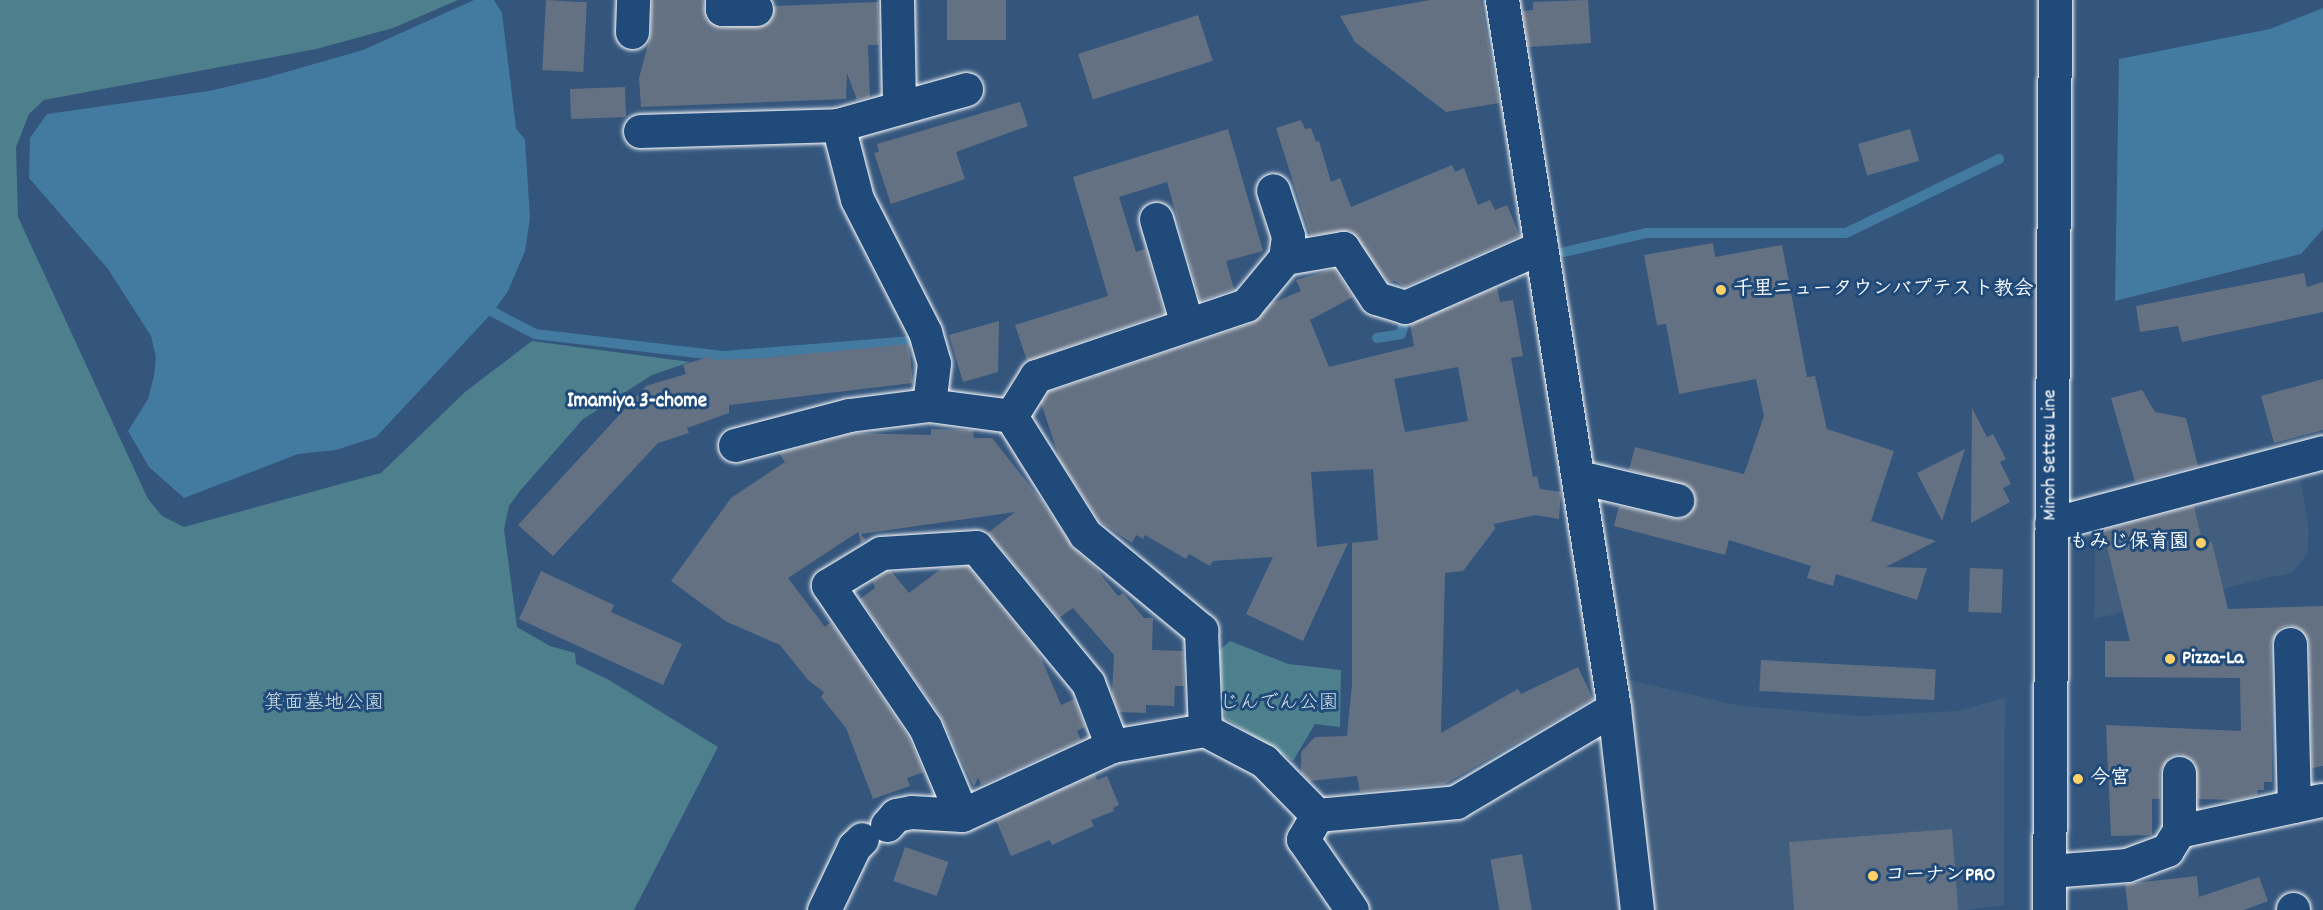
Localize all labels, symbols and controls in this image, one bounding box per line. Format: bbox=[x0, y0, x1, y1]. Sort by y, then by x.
place label: 千里ニュータウンバプテスト教会 bbox=[1733, 278, 2033, 302]
marker: 千里ニュータウンバプテスト教会 bbox=[1714, 283, 1728, 297]
district label: Imamiya 3-chome bbox=[567, 389, 707, 415]
street label: Minoh Settsu Line bbox=[2039, 389, 2063, 521]
place label: もみじ保育園 bbox=[2069, 531, 2189, 555]
marker: もみじ保育園 bbox=[2194, 536, 2208, 550]
place label: Pizza-La bbox=[2182, 647, 2244, 671]
marker: Pizza-La bbox=[2163, 652, 2177, 666]
park label: 箕面墓地公園 bbox=[264, 692, 384, 716]
park label: じんでん公園 bbox=[1219, 692, 1339, 716]
place label: 今宮 bbox=[2090, 767, 2130, 791]
marker: 今宮 bbox=[2071, 772, 2085, 786]
place label: コーナンPRO bbox=[1885, 864, 1995, 888]
marker: コーナンPRO bbox=[1866, 869, 1880, 883]

